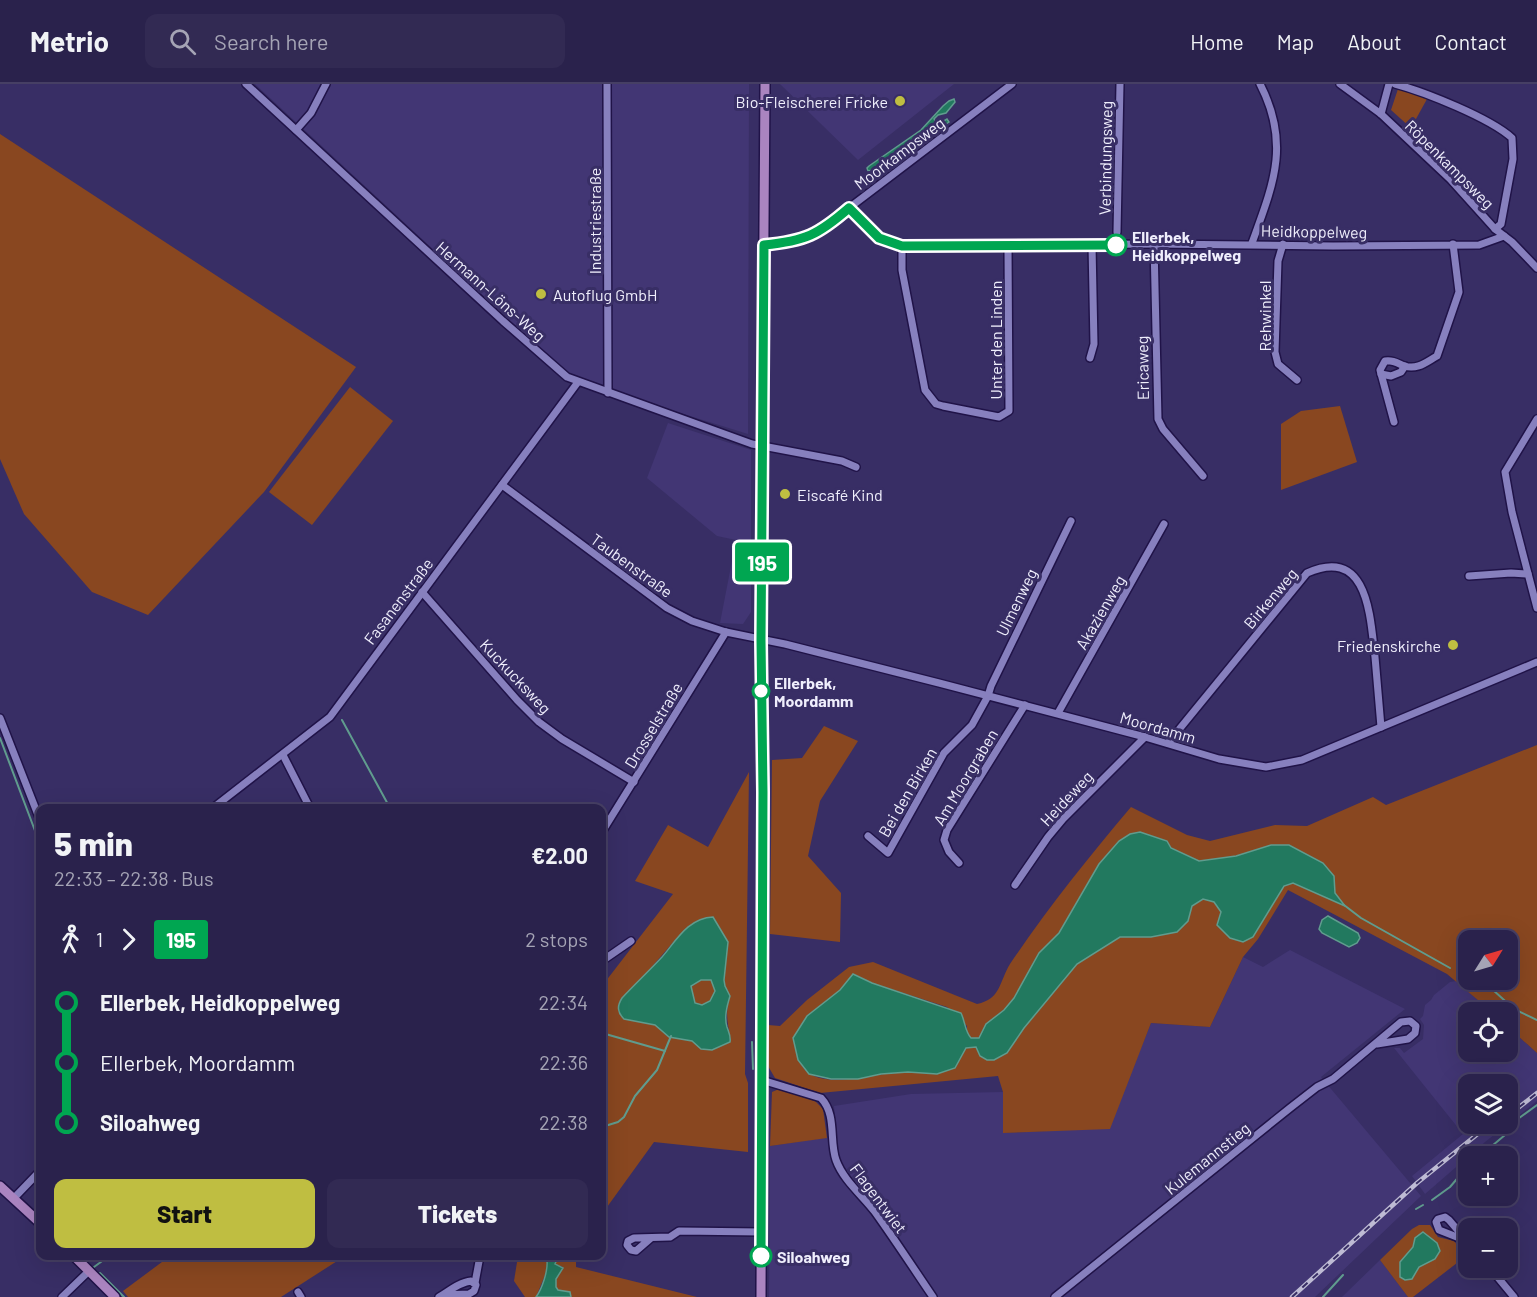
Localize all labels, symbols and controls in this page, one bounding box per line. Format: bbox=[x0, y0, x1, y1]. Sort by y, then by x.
search box bbox=[145, 14, 565, 68]
text: Metrio bbox=[30, 24, 109, 58]
icon: search bbox=[166, 25, 199, 58]
text: Search here bbox=[214, 28, 328, 54]
text: Home bbox=[1190, 29, 1244, 54]
text: Map bbox=[1277, 29, 1314, 54]
text: About bbox=[1347, 29, 1402, 54]
text: Contact bbox=[1435, 29, 1507, 54]
place label: Bio-Fleischerei Fricke bbox=[736, 92, 888, 111]
marker: Bio-Fleischerei Fricke bbox=[893, 94, 907, 108]
street label: Verbindungsweg bbox=[1095, 101, 1115, 215]
street label: Moorkampsweg bbox=[850, 113, 948, 193]
street label: Röpenkampsweg bbox=[1402, 116, 1498, 212]
street label: Industriestraße bbox=[585, 168, 604, 274]
street label: Heidkoppelweg bbox=[1261, 221, 1367, 241]
place label: Ellerbek, Heidkoppelweg bbox=[1132, 227, 1241, 264]
marker: Ellerbek, Heidkoppelweg bbox=[1105, 234, 1127, 256]
street label: Hermann-Löns-Weg bbox=[433, 237, 549, 345]
street label: Unter den Linden bbox=[986, 281, 1005, 399]
street label: Rehwinkel bbox=[1255, 281, 1274, 351]
place label: Autoflug GmbH bbox=[553, 285, 658, 304]
marker: Autoflug GmbH bbox=[534, 287, 548, 301]
street label: Ericaweg bbox=[1132, 336, 1152, 400]
place label: Eiscafé Kind bbox=[797, 485, 883, 504]
marker: Eiscafé Kind bbox=[778, 487, 792, 501]
street label: Taubenstraße bbox=[587, 529, 677, 601]
line badge: 195 bbox=[728, 542, 796, 582]
text: 195 bbox=[747, 550, 777, 575]
street label: Fasanenstraße bbox=[359, 554, 437, 648]
street label: Birkenweg bbox=[1239, 564, 1301, 632]
street label: Ulmenweg bbox=[992, 565, 1040, 639]
street label: Akazienweg bbox=[1071, 572, 1129, 652]
street label: Kuckucksweg bbox=[477, 635, 555, 717]
place label: Friedenskirche bbox=[1337, 636, 1441, 655]
marker: Friedenskirche bbox=[1446, 638, 1460, 652]
place label: Ellerbek, Moordamm bbox=[774, 673, 853, 710]
street label: Drosselstraße bbox=[620, 679, 686, 771]
marker: Ellerbek, Moordamm bbox=[752, 682, 770, 700]
street label: Moordamm bbox=[1118, 707, 1198, 747]
street label: Am Moorgraben bbox=[929, 725, 1001, 829]
street label: Bei den Birken bbox=[874, 744, 940, 840]
street label: Heideweg bbox=[1036, 766, 1096, 830]
text: 5 min bbox=[54, 823, 133, 863]
text: €2.00 bbox=[531, 842, 588, 868]
text: 22:33 – 22:38 · Bus bbox=[54, 866, 214, 890]
icon: walk bbox=[54, 923, 87, 956]
icon: forward bbox=[112, 923, 145, 956]
text: 1 bbox=[96, 927, 103, 951]
text: 195 bbox=[166, 927, 196, 952]
text: 2 stops bbox=[525, 927, 588, 951]
north arrow bbox=[1458, 930, 1518, 990]
map controls bbox=[1458, 930, 1518, 1278]
text: Ellerbek, Heidkoppelweg bbox=[100, 989, 340, 1015]
text: 22:34 bbox=[538, 990, 588, 1014]
button: locate bbox=[1458, 1002, 1518, 1062]
text: Ellerbek, Moordamm bbox=[100, 1049, 295, 1075]
text: 22:36 bbox=[539, 1050, 588, 1074]
button: layers bbox=[1458, 1074, 1518, 1134]
text: Siloahweg bbox=[100, 1109, 200, 1135]
text: 22:38 bbox=[539, 1110, 588, 1134]
street label: Kulemannstieg bbox=[1161, 1118, 1253, 1198]
button: + bbox=[1458, 1146, 1518, 1206]
street label: Flagentwiet bbox=[847, 1159, 911, 1237]
button: Start bbox=[54, 1179, 315, 1248]
button: Tickets bbox=[327, 1179, 588, 1248]
button: − bbox=[1458, 1218, 1518, 1278]
marker: Siloahweg bbox=[750, 1245, 772, 1267]
place label: Siloahweg bbox=[777, 1247, 850, 1266]

